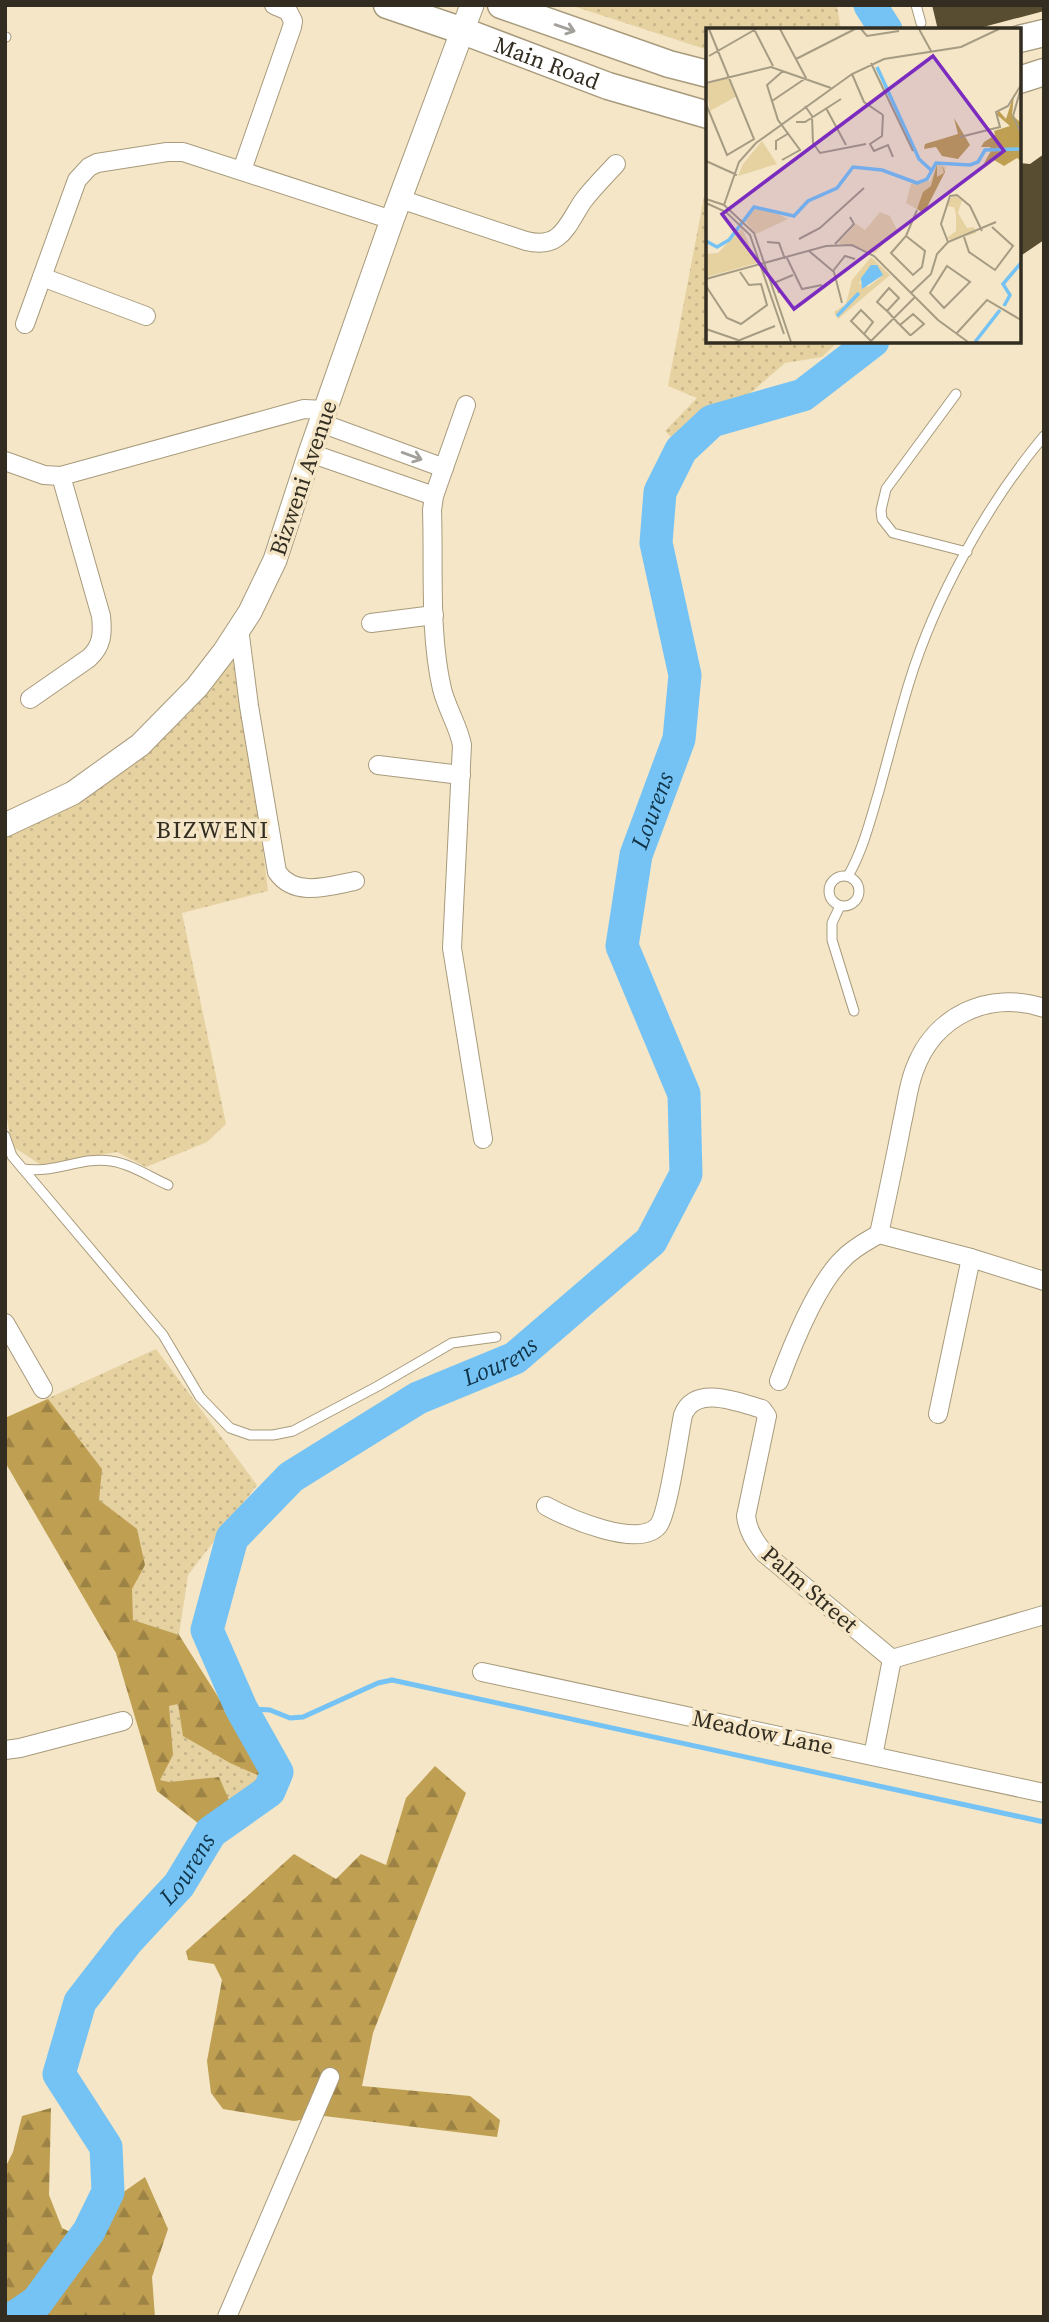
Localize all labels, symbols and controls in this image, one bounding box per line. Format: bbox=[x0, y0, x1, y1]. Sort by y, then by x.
one-way arrow bbox=[554, 23, 576, 35]
street label: Main Road bbox=[490, 28, 604, 97]
inset map bbox=[706, 28, 1021, 343]
street label: Bizweni Avenue bbox=[261, 396, 345, 560]
one-way arrow bbox=[400, 451, 422, 463]
water label: Lourens bbox=[622, 767, 681, 854]
district label: BIZWENI bbox=[156, 813, 270, 846]
water label: Lourens bbox=[457, 1329, 545, 1394]
street label: Palm Street bbox=[755, 1538, 865, 1640]
street label: Meadow Lane bbox=[690, 1701, 836, 1763]
water label: Lourens bbox=[151, 1827, 223, 1913]

